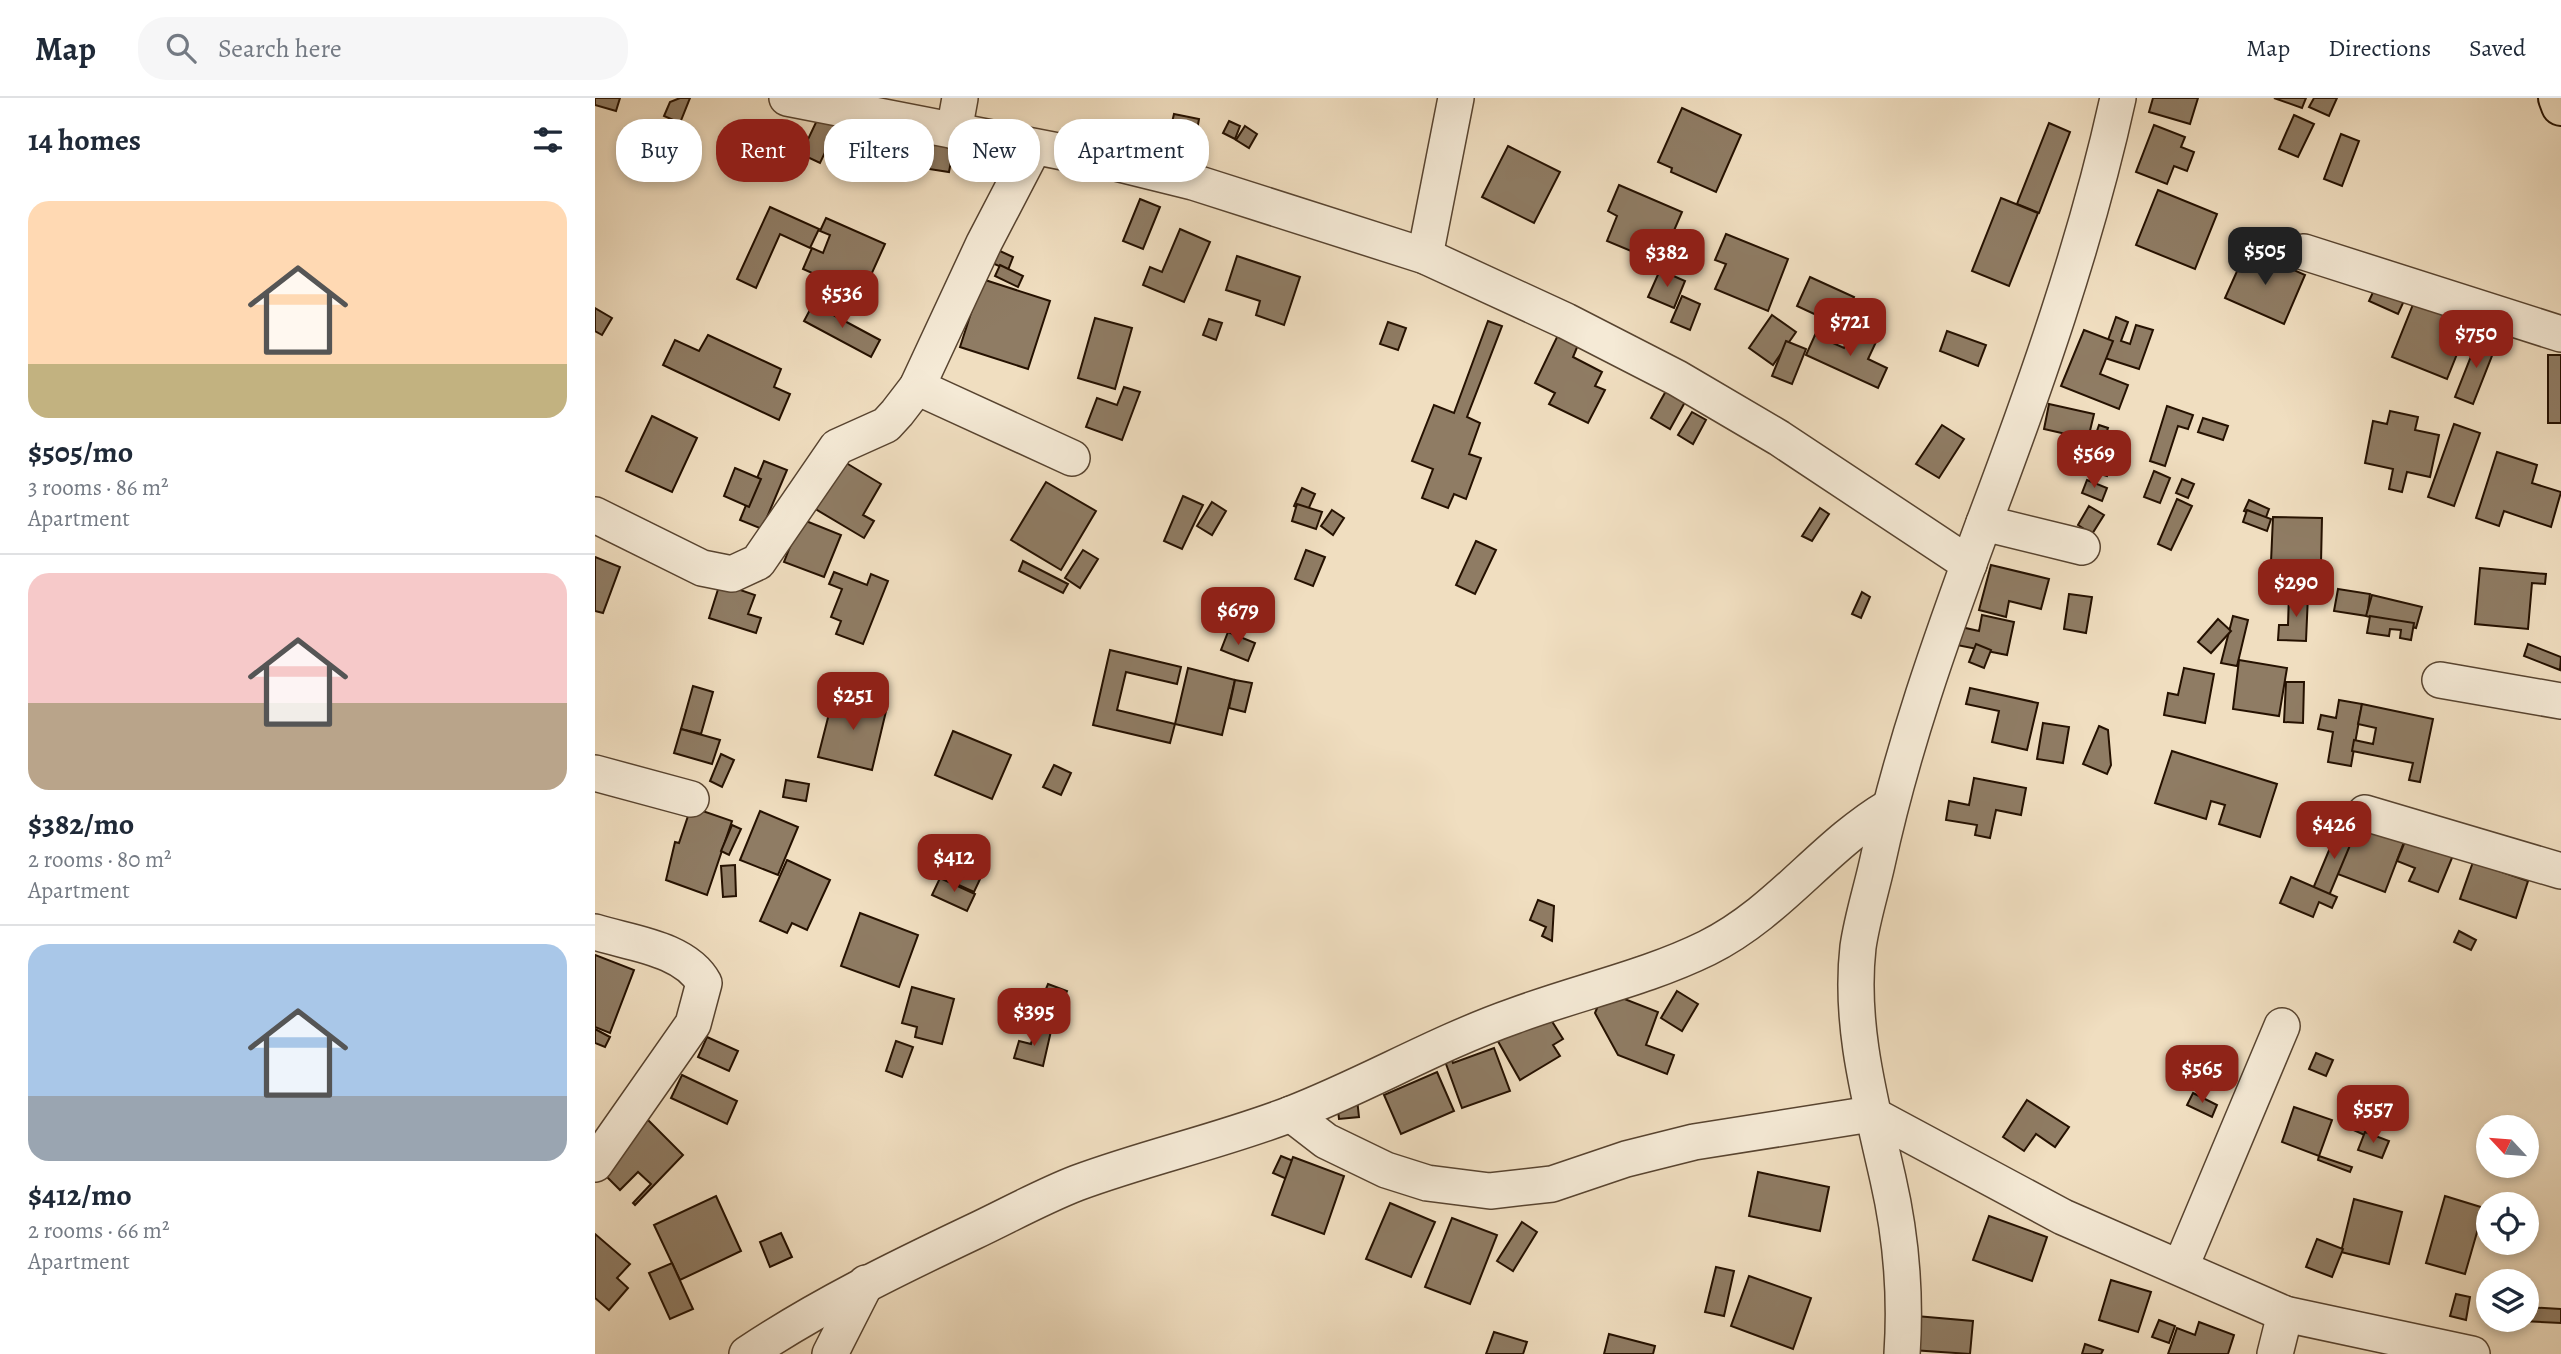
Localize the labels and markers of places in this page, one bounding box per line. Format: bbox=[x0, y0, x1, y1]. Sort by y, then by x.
pin: $505 bbox=[2224, 228, 2306, 287]
pin: $382 bbox=[1626, 230, 1708, 289]
pin: $536 bbox=[801, 271, 883, 330]
pin: $721 bbox=[1809, 299, 1891, 358]
pin: $750 bbox=[2435, 310, 2517, 370]
pin: $569 bbox=[2053, 430, 2135, 490]
pin: $290 bbox=[2255, 560, 2337, 619]
pin: $679 bbox=[1197, 588, 1279, 647]
pin: $251 bbox=[812, 672, 894, 732]
pin: $426 bbox=[2293, 802, 2375, 861]
pin: $412 bbox=[913, 834, 995, 894]
pin: $395 bbox=[993, 988, 1075, 1048]
pin: $565 bbox=[2161, 1046, 2243, 1105]
pin: $557 bbox=[2332, 1086, 2414, 1145]

